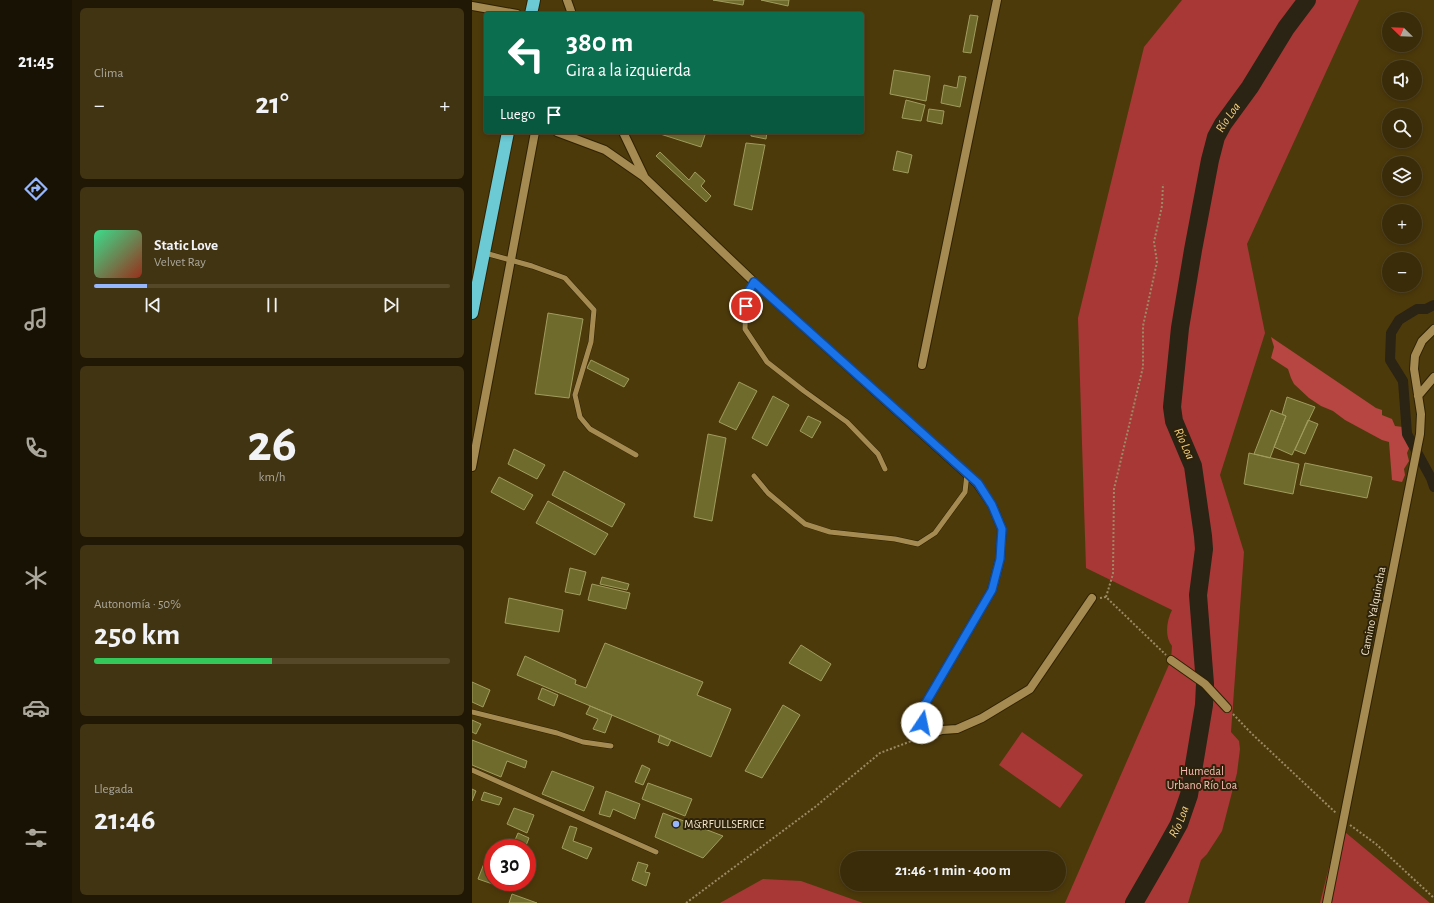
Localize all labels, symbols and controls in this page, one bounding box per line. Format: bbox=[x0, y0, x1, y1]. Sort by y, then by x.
north arrow bbox=[1382, 12, 1422, 52]
map controls bbox=[1382, 12, 1422, 292]
icon: left bbox=[500, 28, 552, 80]
text: 380 m bbox=[566, 29, 633, 57]
text: 21:45 bbox=[18, 53, 54, 71]
button: sound bbox=[1382, 60, 1422, 100]
text: Gira a la izquierda bbox=[566, 62, 691, 80]
text: Clima bbox=[94, 67, 124, 80]
text: 21° bbox=[255, 89, 289, 119]
text: − bbox=[94, 94, 105, 116]
text: + bbox=[439, 94, 450, 116]
water label: Río Loa bbox=[1213, 100, 1243, 134]
icon: arrive bbox=[543, 104, 565, 126]
text: Luego bbox=[500, 107, 535, 122]
button: search bbox=[1382, 108, 1422, 148]
button: layers bbox=[1382, 156, 1422, 196]
icon: directions bbox=[22, 175, 50, 203]
button: + bbox=[1382, 204, 1422, 244]
text: Static Love bbox=[154, 238, 218, 253]
button: − bbox=[1382, 252, 1422, 292]
text: Velvet Ray bbox=[154, 256, 206, 269]
pin bbox=[729, 289, 763, 323]
icon: previous bbox=[142, 294, 164, 316]
icon: pause bbox=[261, 294, 283, 316]
icon: next bbox=[380, 294, 402, 316]
icon: arrive bbox=[735, 295, 757, 317]
icon: music bbox=[22, 305, 50, 333]
text: 26 bbox=[247, 418, 297, 470]
water label: Río Loa bbox=[1171, 426, 1197, 462]
icon: phone bbox=[22, 434, 50, 462]
text: km/h bbox=[259, 471, 285, 484]
icon: climate bbox=[22, 564, 50, 592]
street label: Camino Yalquincha bbox=[1359, 565, 1388, 656]
text: Autonomía · 50% bbox=[94, 598, 181, 611]
text: 250 km bbox=[94, 620, 180, 650]
icon: car bbox=[22, 694, 50, 722]
position arrow bbox=[901, 702, 943, 744]
park label: Humedal Urbano Río Loa bbox=[1167, 765, 1238, 791]
text: Llegada bbox=[94, 783, 133, 796]
water label: Río Loa bbox=[1166, 804, 1191, 840]
text: 21:46 bbox=[94, 805, 155, 835]
place label: M&RFULLSERICE bbox=[684, 818, 765, 830]
marker: M&RFULLSERICE bbox=[671, 819, 681, 829]
icon: filters bbox=[22, 824, 50, 852]
speed limit sign: 30 bbox=[484, 839, 536, 891]
text: 21:46 · 1 min · 400 m bbox=[895, 863, 1011, 878]

